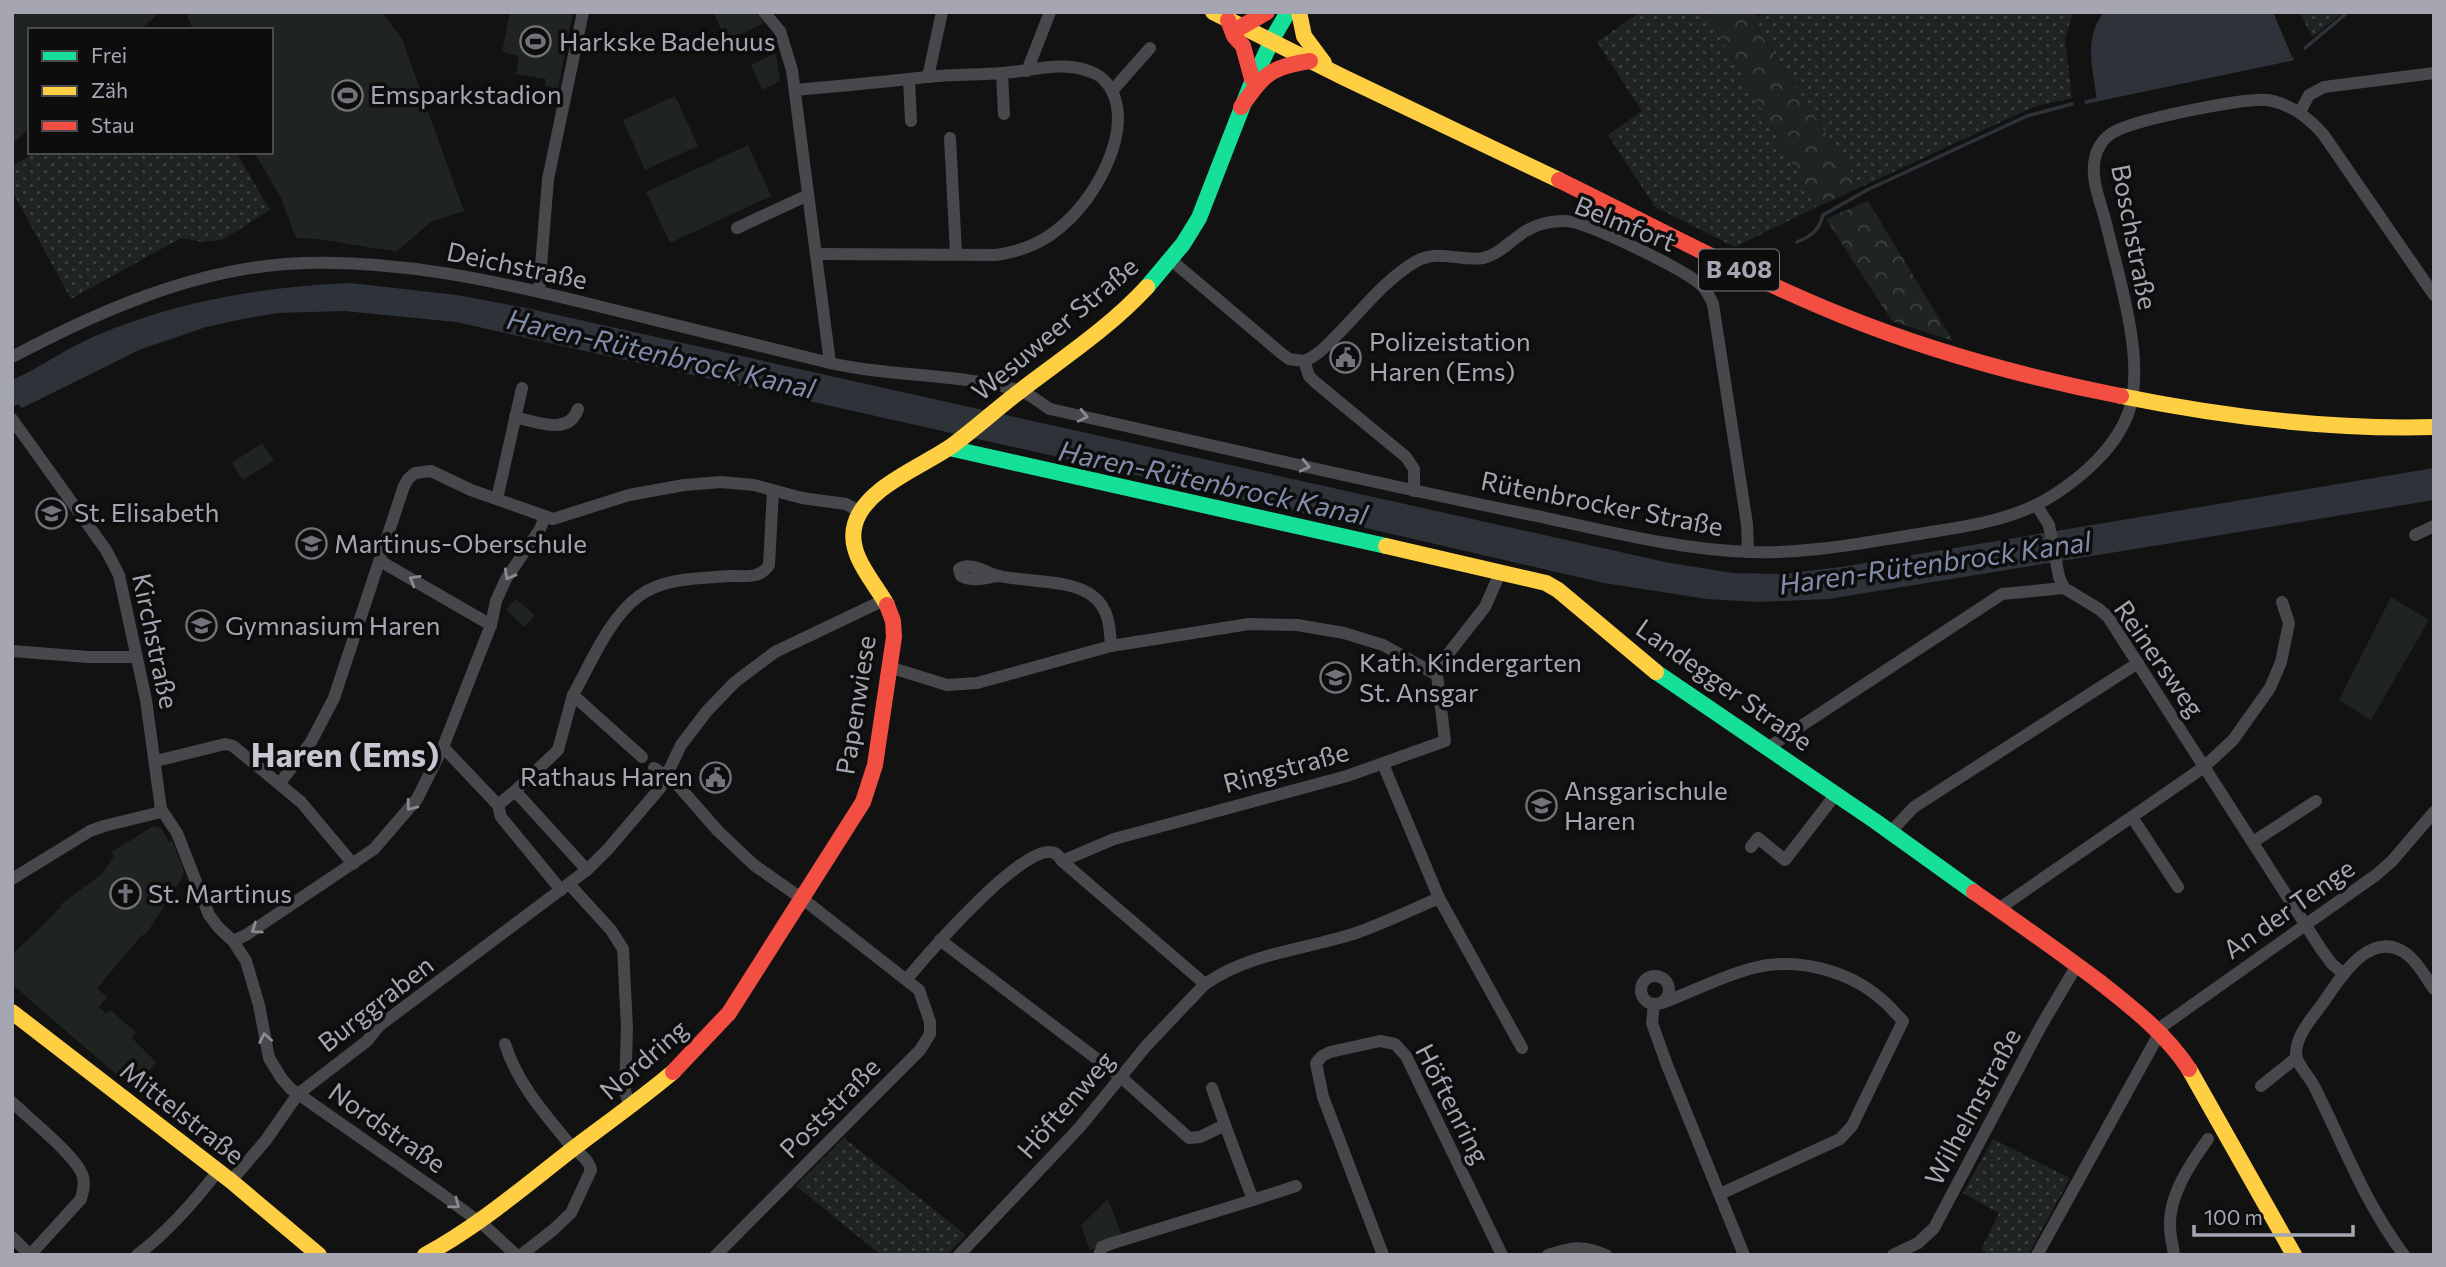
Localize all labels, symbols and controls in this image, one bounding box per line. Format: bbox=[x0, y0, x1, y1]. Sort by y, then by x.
sports icon: Harkske Badehuus bbox=[519, 25, 553, 59]
place label: Harkske Badehuus bbox=[559, 25, 775, 56]
legend bbox=[28, 28, 273, 154]
text: Frei bbox=[91, 42, 127, 67]
text: Zäh bbox=[91, 77, 128, 102]
sports icon: Emsparkstadion bbox=[330, 78, 364, 112]
place label: Emsparkstadion bbox=[370, 78, 562, 109]
text: Stau bbox=[91, 112, 134, 137]
street label: Boschstraße bbox=[2106, 161, 2165, 312]
street label: Belmfort bbox=[1571, 188, 1681, 257]
street label: Deichstraße bbox=[444, 235, 590, 295]
road number: B 408 bbox=[1699, 249, 1779, 290]
street label: Wesuweer Straße bbox=[965, 250, 1143, 406]
water label: Haren-Rütenbrock Kanal bbox=[504, 301, 819, 405]
place label: Polizeistation Haren (Ems) bbox=[1369, 325, 1531, 386]
public building icon: Polizeistation Haren (Ems) bbox=[1329, 340, 1363, 374]
one-way arrow bbox=[1077, 408, 1089, 422]
water label: Haren-Rütenbrock Kanal bbox=[1056, 433, 1372, 532]
one-way arrow bbox=[1299, 458, 1311, 473]
street label: Rütenbrocker Straße bbox=[1479, 464, 1726, 541]
school or university icon: St. Elisabeth bbox=[34, 496, 68, 530]
place label: St. Elisabeth bbox=[74, 496, 219, 527]
water label: Haren-Rütenbrock Kanal bbox=[1777, 523, 2094, 601]
school or university icon: Martinus-Oberschule bbox=[294, 527, 328, 561]
place label: Martinus-Oberschule bbox=[334, 527, 587, 558]
one-way arrow bbox=[504, 568, 517, 580]
street label: Kirchstraße bbox=[127, 570, 186, 711]
one-way arrow bbox=[409, 576, 422, 589]
street label: Reinersweg bbox=[2109, 594, 2212, 722]
school or university icon: Gymnasium Haren bbox=[185, 609, 219, 643]
place label: Gymnasium Haren bbox=[225, 609, 440, 640]
street label: Landegger Straße bbox=[1631, 611, 1819, 756]
street label: Papenwiese bbox=[828, 633, 881, 777]
place label: Kath. Kindergarten St. Ansgar bbox=[1359, 646, 1582, 707]
school or university icon: Kath. Kindergarten St. Ansgar bbox=[1319, 661, 1353, 695]
district label: Haren (Ems) bbox=[251, 733, 439, 774]
street label: Ringstraße bbox=[1219, 735, 1352, 798]
place label: Rathaus Haren bbox=[520, 760, 693, 791]
public building icon: Rathaus Haren bbox=[699, 760, 733, 794]
place label: Ansgarischule Haren bbox=[1564, 774, 1728, 835]
school or university icon: Ansgarischule Haren bbox=[1524, 789, 1558, 823]
one-way arrow bbox=[406, 798, 419, 811]
street label: An der Tenge bbox=[2217, 851, 2360, 964]
church icon: St. Martinus bbox=[108, 877, 142, 911]
place label: St. Martinus bbox=[148, 877, 292, 908]
one-way arrow bbox=[250, 921, 263, 934]
street label: Burggraben bbox=[311, 948, 439, 1057]
street label: Nordring bbox=[593, 1012, 693, 1105]
street label: Wilhelmstraße bbox=[1917, 1022, 2026, 1190]
one-way arrow bbox=[258, 1032, 273, 1044]
street label: Höftenring bbox=[1410, 1038, 1497, 1168]
street label: Höftenweg bbox=[1010, 1044, 1120, 1164]
street label: Poststraße bbox=[772, 1050, 886, 1164]
street label: Mittelstraße bbox=[115, 1054, 251, 1170]
street label: Nordstraße bbox=[323, 1075, 452, 1178]
scale bar bbox=[2194, 1194, 2353, 1238]
one-way arrow bbox=[447, 1196, 459, 1208]
text: 100 m bbox=[2204, 1204, 2263, 1229]

